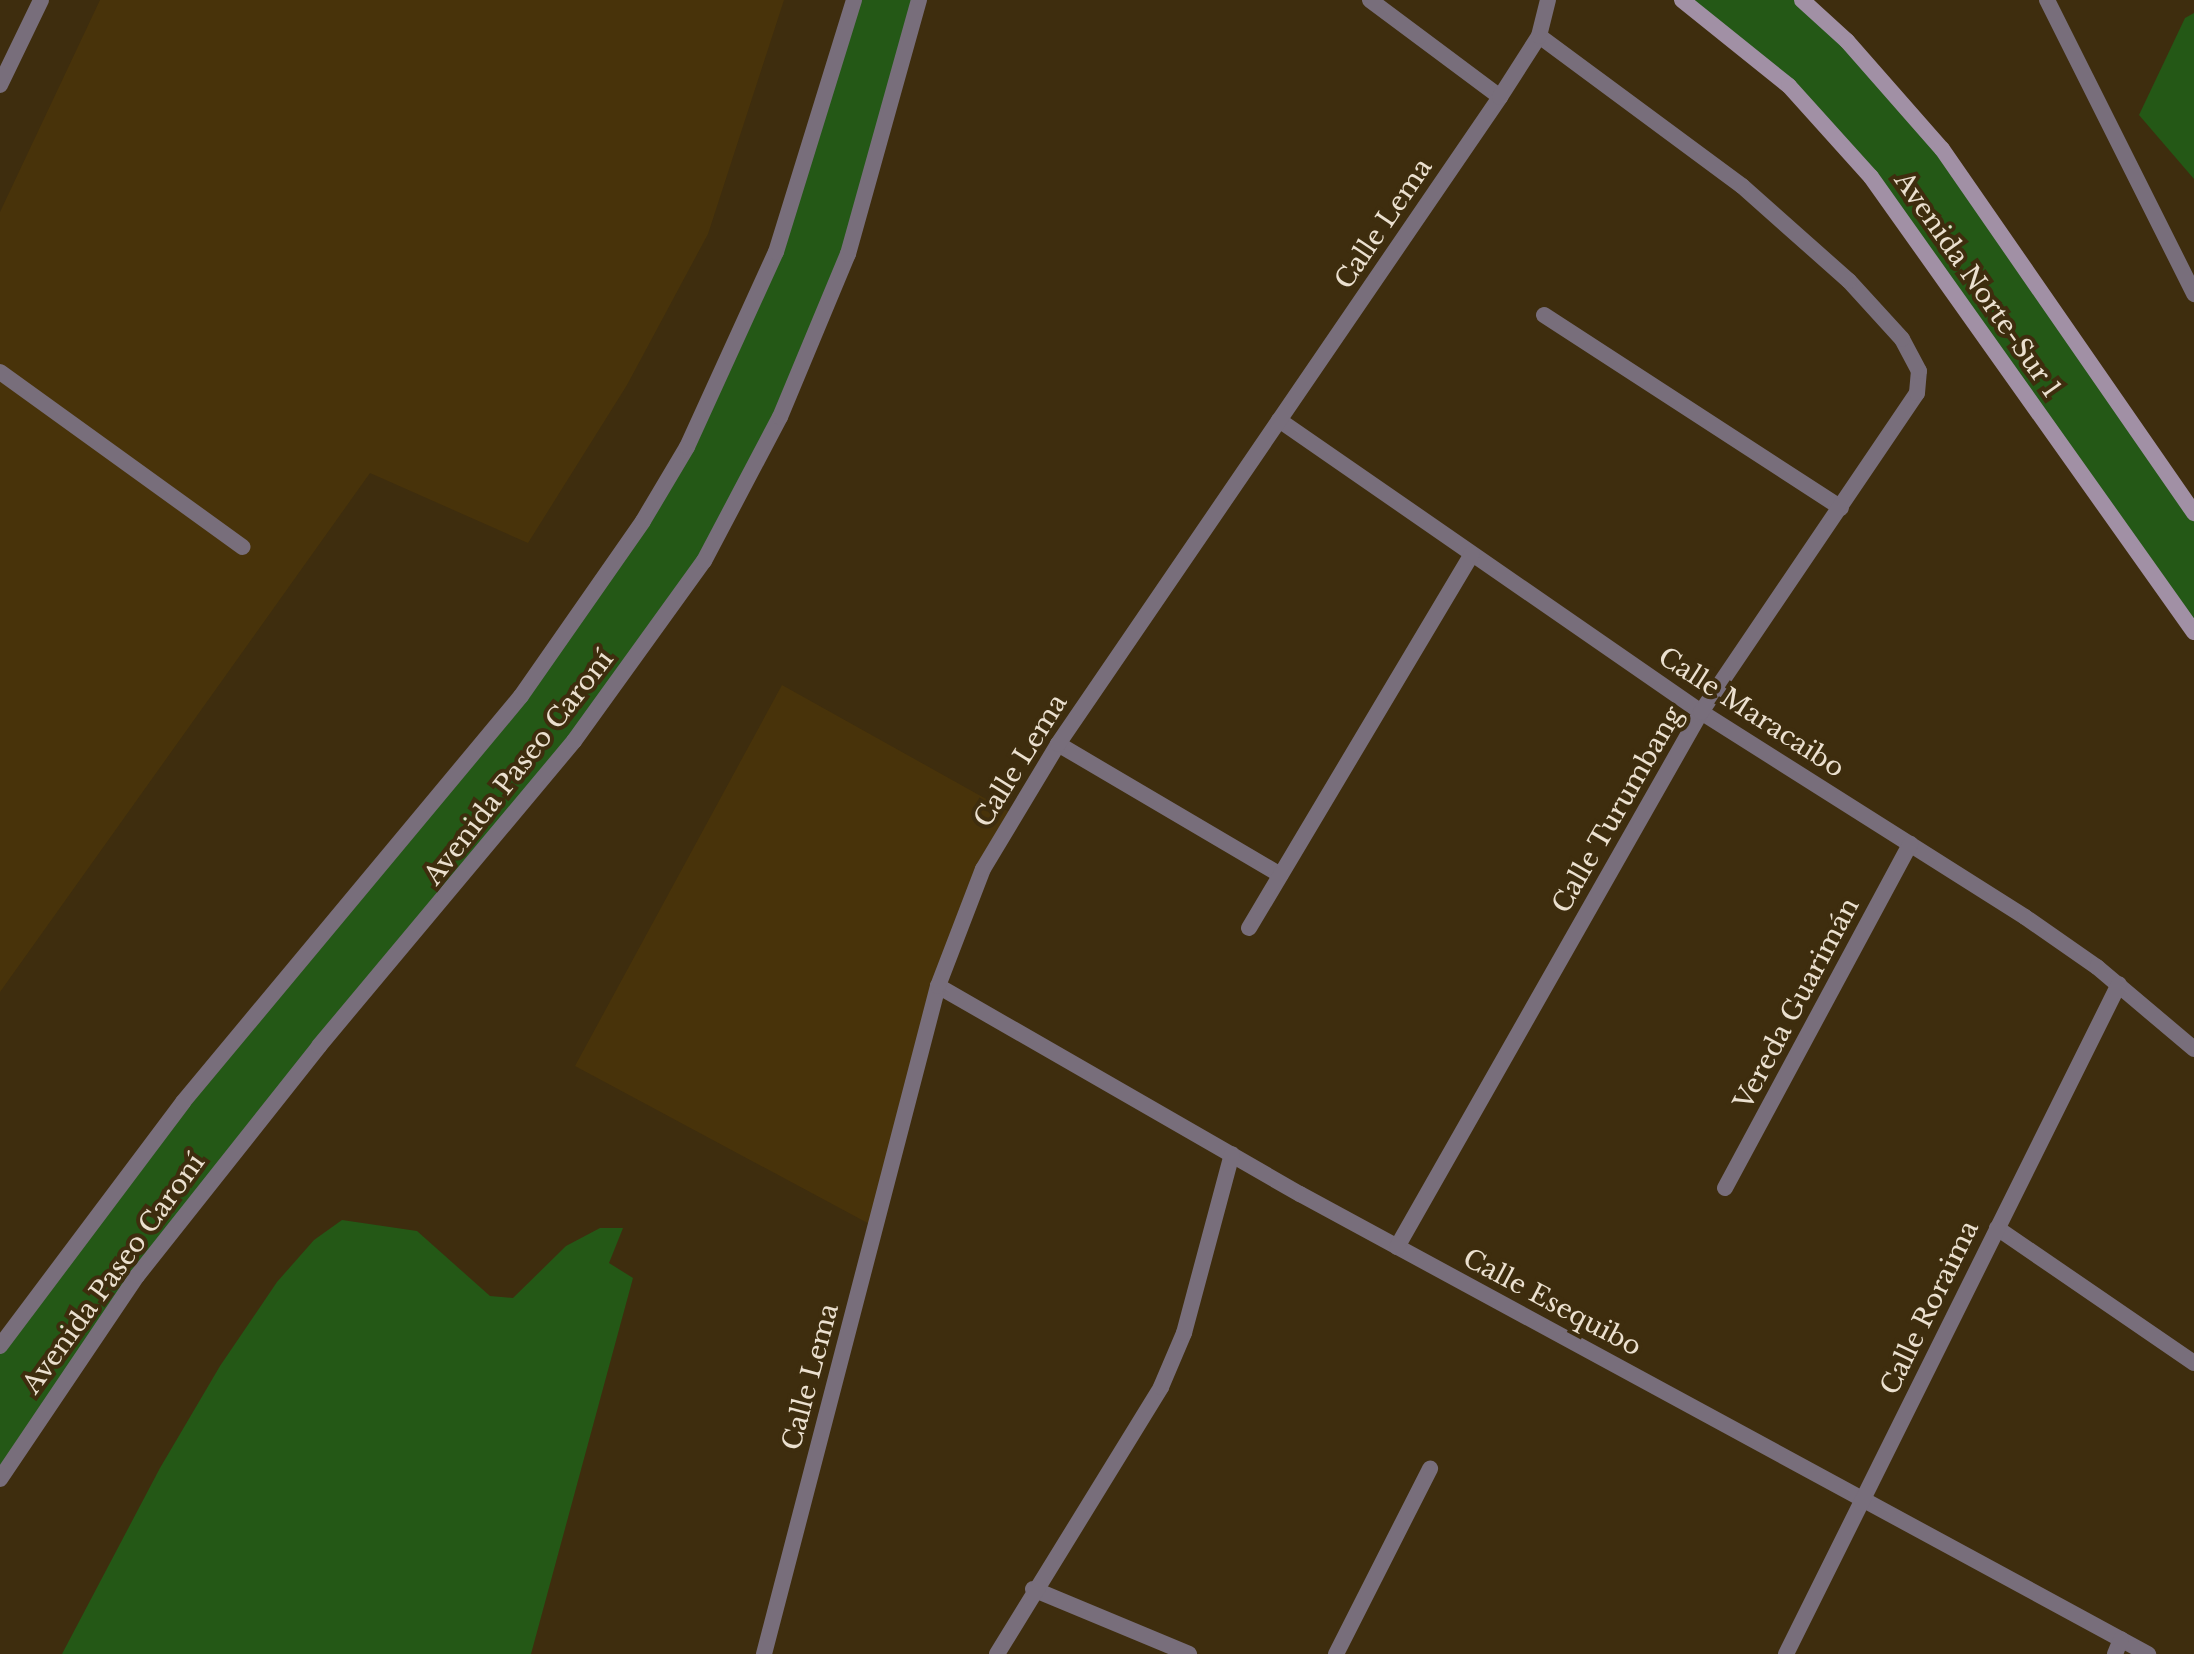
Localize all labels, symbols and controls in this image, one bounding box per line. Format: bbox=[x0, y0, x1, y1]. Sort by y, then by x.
street label: Calle Lema bbox=[1329, 153, 1439, 295]
street label: Avenida Norte-Sur 1 bbox=[1887, 166, 2067, 404]
street label: Calle Maracaibo bbox=[1652, 641, 1850, 785]
street label: Avenida Paseo Caroní bbox=[418, 644, 620, 892]
street label: Calle Lema bbox=[968, 689, 1074, 833]
street label: Calle Turumbang bbox=[1546, 701, 1690, 919]
street label: Vereda Guarimán bbox=[1728, 893, 1866, 1115]
street label: Avenida Paseo Caroní bbox=[16, 1148, 212, 1400]
street label: Calle Roraima bbox=[1874, 1216, 1986, 1400]
street label: Calle Esequibo bbox=[1458, 1243, 1646, 1363]
street label: Calle Lema bbox=[776, 1300, 846, 1454]

